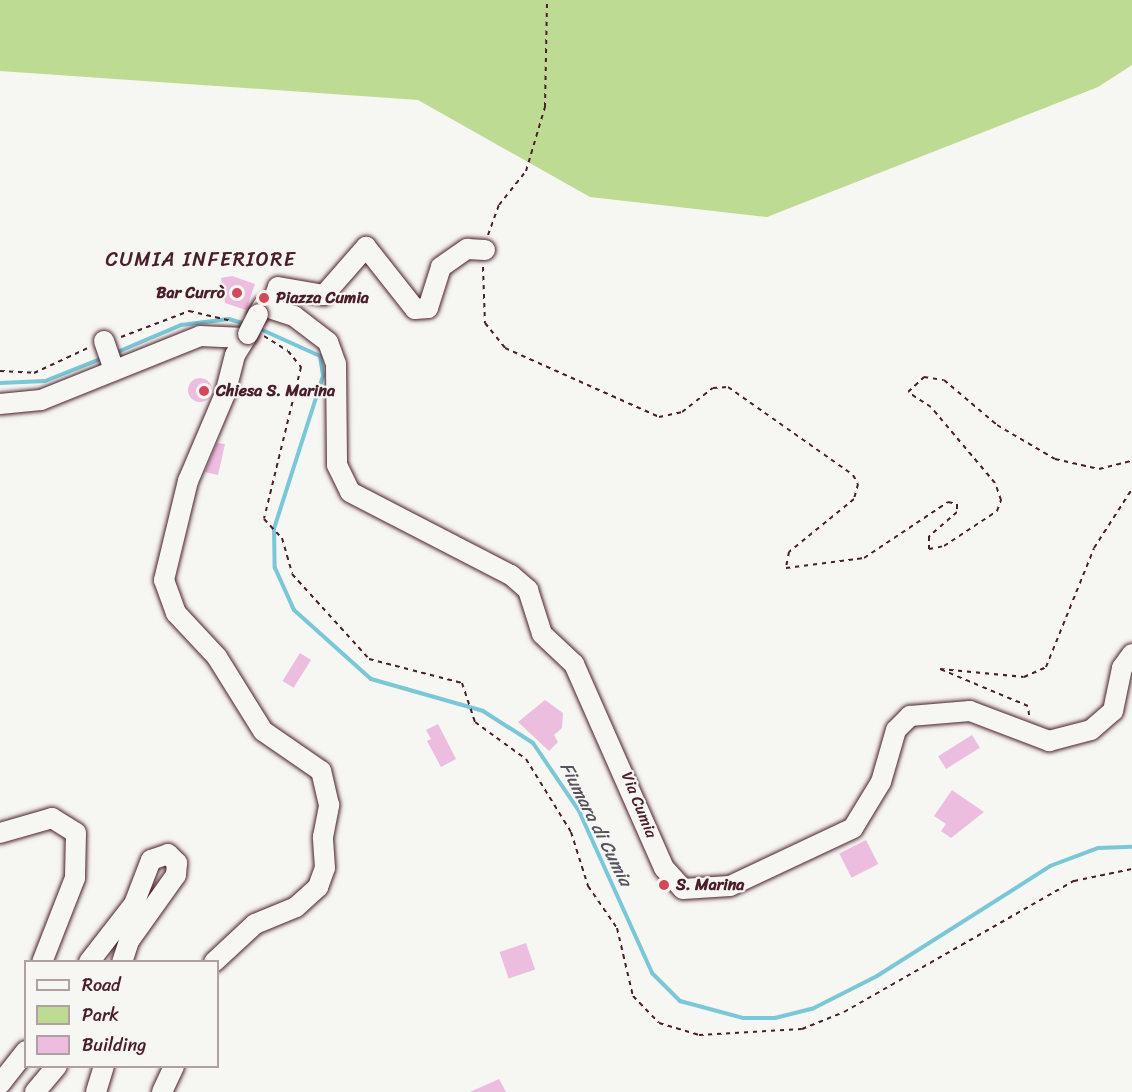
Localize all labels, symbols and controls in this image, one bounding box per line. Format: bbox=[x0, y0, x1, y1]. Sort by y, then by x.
district label: CUMIA INFERIORE bbox=[107, 247, 295, 271]
place label: Bar Currò bbox=[156, 283, 225, 303]
marker: Bar Currò bbox=[230, 286, 244, 300]
place label: Piazza Cumia bbox=[276, 288, 369, 308]
marker: Piazza Cumia bbox=[257, 291, 271, 305]
place label: Chiesa S. Marina bbox=[216, 381, 334, 401]
marker: Chiesa S. Marina bbox=[197, 384, 211, 398]
water label: Fiumara di Cumia bbox=[555, 758, 637, 890]
street label: Via Cumia bbox=[617, 769, 661, 841]
place label: S. Marina bbox=[676, 875, 744, 895]
marker: S. Marina bbox=[657, 878, 671, 892]
legend bbox=[24, 960, 219, 1068]
text: Road bbox=[82, 969, 121, 1001]
text: Park bbox=[82, 999, 119, 1031]
text: Building bbox=[82, 1029, 146, 1061]

